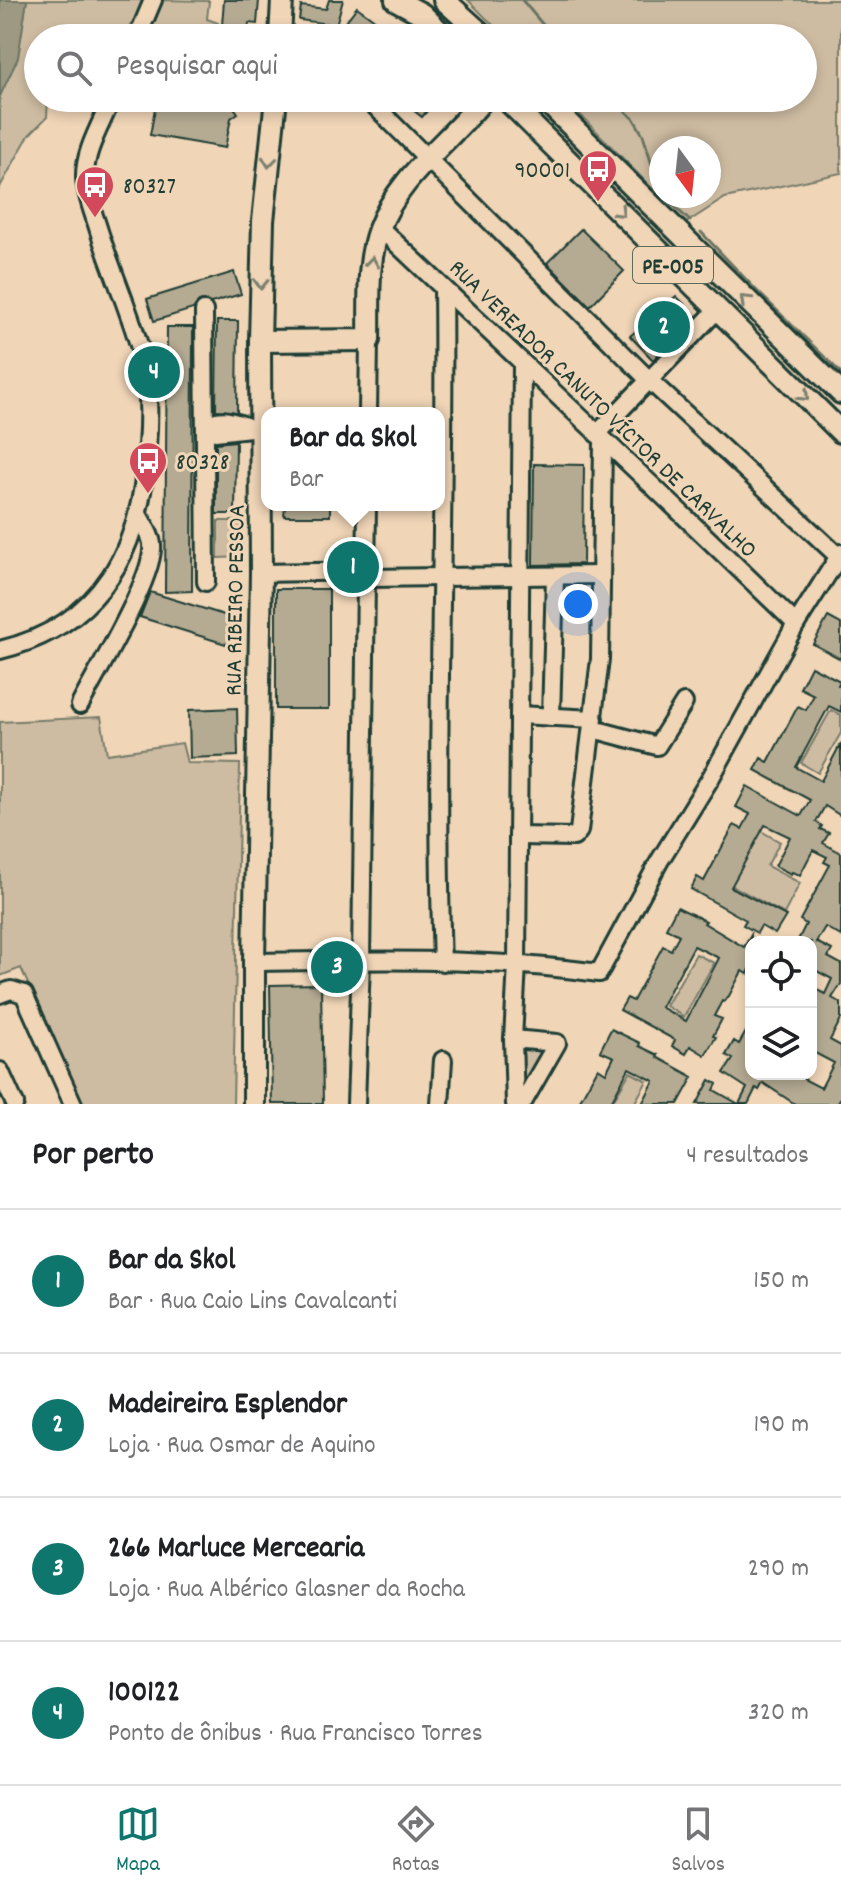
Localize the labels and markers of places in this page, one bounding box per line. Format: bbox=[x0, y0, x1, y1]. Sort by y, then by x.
bus stop icon: 90001 bbox=[577, 148, 619, 203]
place label: 90001 bbox=[515, 155, 570, 189]
bus stop icon: 80327 bbox=[74, 164, 116, 219]
place label: 80327 bbox=[123, 171, 176, 205]
pin: 2 bbox=[638, 297, 690, 357]
pin: 4 bbox=[128, 342, 180, 402]
bus stop icon: 80328 bbox=[127, 440, 169, 495]
place label: 80328 bbox=[176, 447, 229, 481]
pin: 1 bbox=[327, 537, 379, 597]
pin: 3 bbox=[311, 937, 363, 997]

